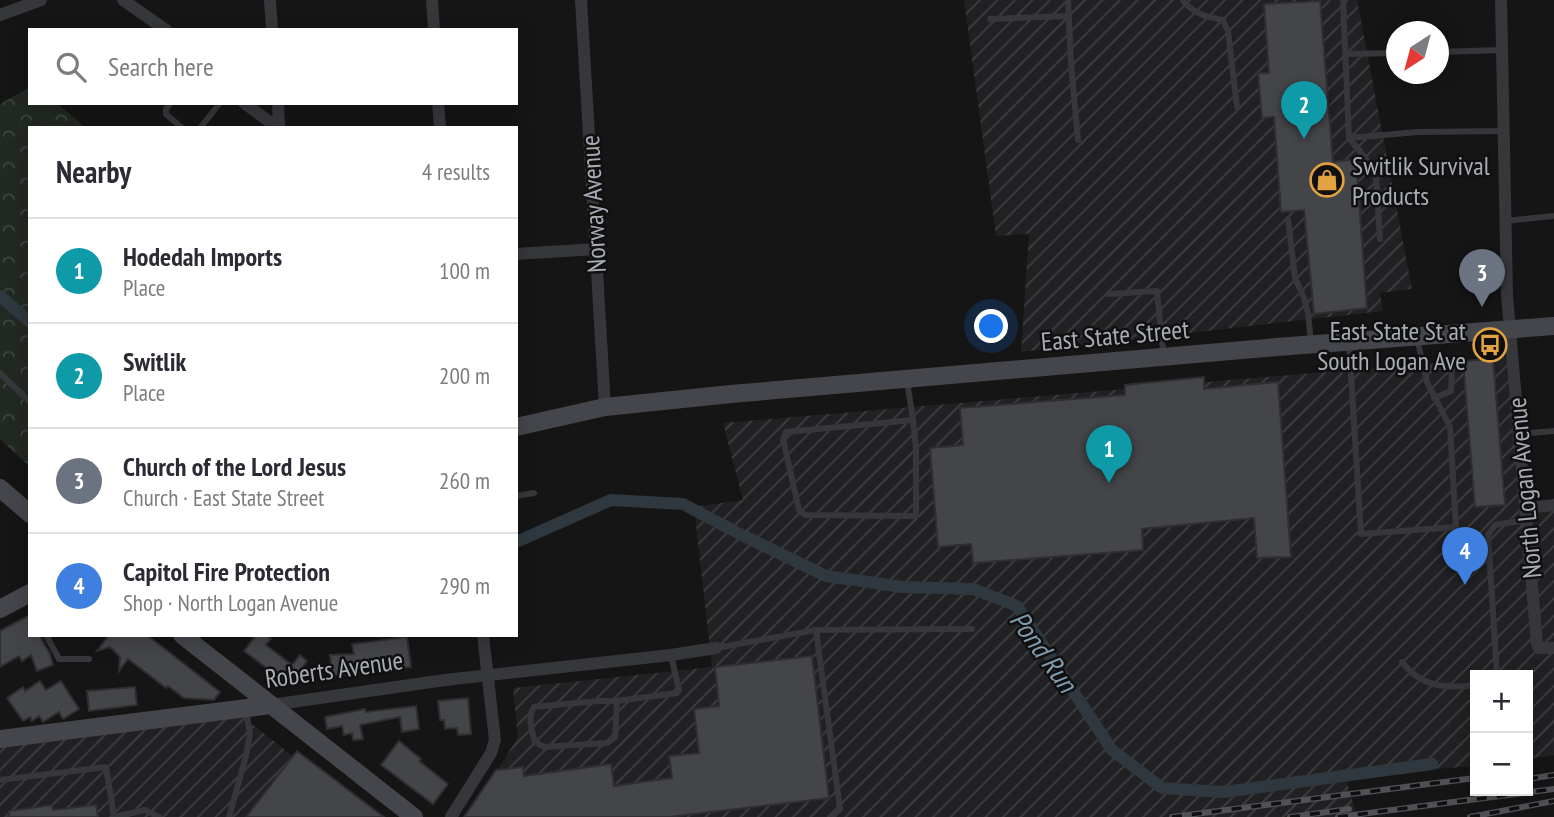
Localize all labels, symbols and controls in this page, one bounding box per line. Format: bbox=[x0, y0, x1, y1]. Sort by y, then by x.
north arrow bbox=[1386, 21, 1449, 84]
search box bbox=[28, 28, 518, 105]
icon: search bbox=[52, 48, 90, 86]
text: Search here bbox=[108, 50, 214, 83]
pin: 2 bbox=[1281, 81, 1327, 139]
street label: Norway Avenue bbox=[573, 134, 613, 274]
place label: Switlik Survival Products bbox=[1352, 149, 1490, 212]
text: Nearby bbox=[56, 152, 131, 191]
text: 4 results bbox=[422, 157, 490, 186]
shop icon: Switlik Survival Products bbox=[1308, 161, 1346, 199]
text: Hodedah Imports bbox=[123, 240, 282, 273]
pin: 3 bbox=[1459, 249, 1505, 307]
text: 1 bbox=[74, 256, 85, 285]
text: 100 m bbox=[439, 256, 490, 285]
text: Place bbox=[123, 273, 165, 302]
your location bbox=[974, 309, 1008, 343]
street label: East State Street bbox=[1039, 312, 1191, 358]
place label: East State St at South Logan Ave bbox=[1317, 314, 1466, 377]
bus stop icon: East State St at South Logan Ave bbox=[1471, 326, 1509, 364]
text: Switlik bbox=[123, 345, 186, 378]
text: 2 bbox=[74, 361, 85, 390]
text: 200 m bbox=[439, 361, 490, 390]
text: Place bbox=[123, 378, 165, 407]
street label: North Logan Avenue bbox=[1500, 396, 1548, 580]
pin: 1 bbox=[1086, 425, 1132, 483]
text: Church of the Lord Jesus bbox=[123, 450, 346, 483]
text: 3 bbox=[74, 466, 85, 495]
text: 260 m bbox=[439, 466, 490, 495]
text: Church · East State Street bbox=[123, 483, 324, 512]
pin: 4 bbox=[1442, 527, 1488, 585]
text: Capitol Fire Protection bbox=[123, 555, 330, 588]
text: 4 bbox=[74, 571, 85, 600]
text: 290 m bbox=[439, 571, 490, 600]
text: Shop · North Logan Avenue bbox=[123, 588, 338, 617]
water label: Pond Run bbox=[1002, 603, 1087, 701]
street label: Roberts Avenue bbox=[263, 643, 405, 695]
map controls bbox=[1470, 670, 1533, 796]
button: + bbox=[1470, 670, 1533, 733]
button: − bbox=[1470, 733, 1533, 796]

